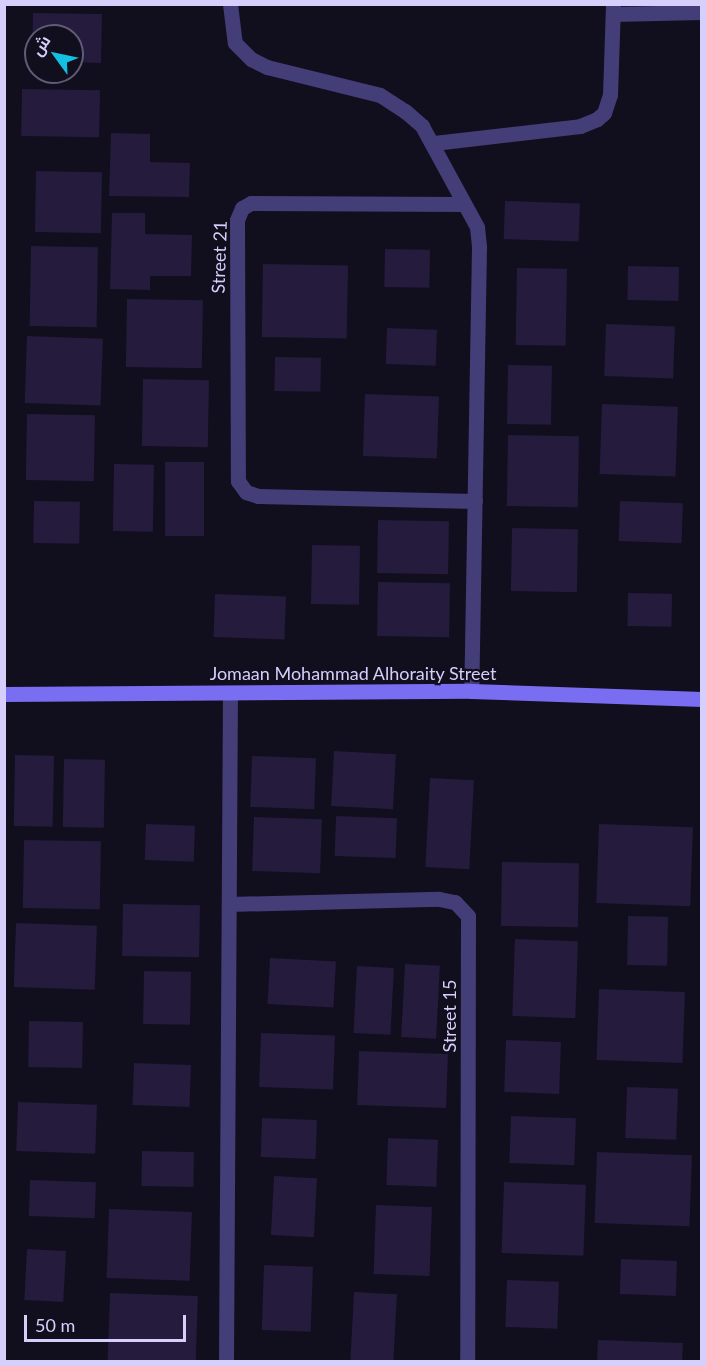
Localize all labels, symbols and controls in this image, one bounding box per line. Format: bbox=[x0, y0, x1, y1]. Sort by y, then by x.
north arrow bbox=[24, 24, 84, 84]
text: ش bbox=[27, 31, 54, 59]
street label: Street 21 bbox=[207, 220, 231, 294]
street label: Jomaan Mohammad Alhoraity Street bbox=[209, 662, 497, 684]
street label: Street 15 bbox=[438, 980, 460, 1052]
scale bar bbox=[27, 1303, 189, 1341]
text: 50 m bbox=[35, 1314, 75, 1336]

